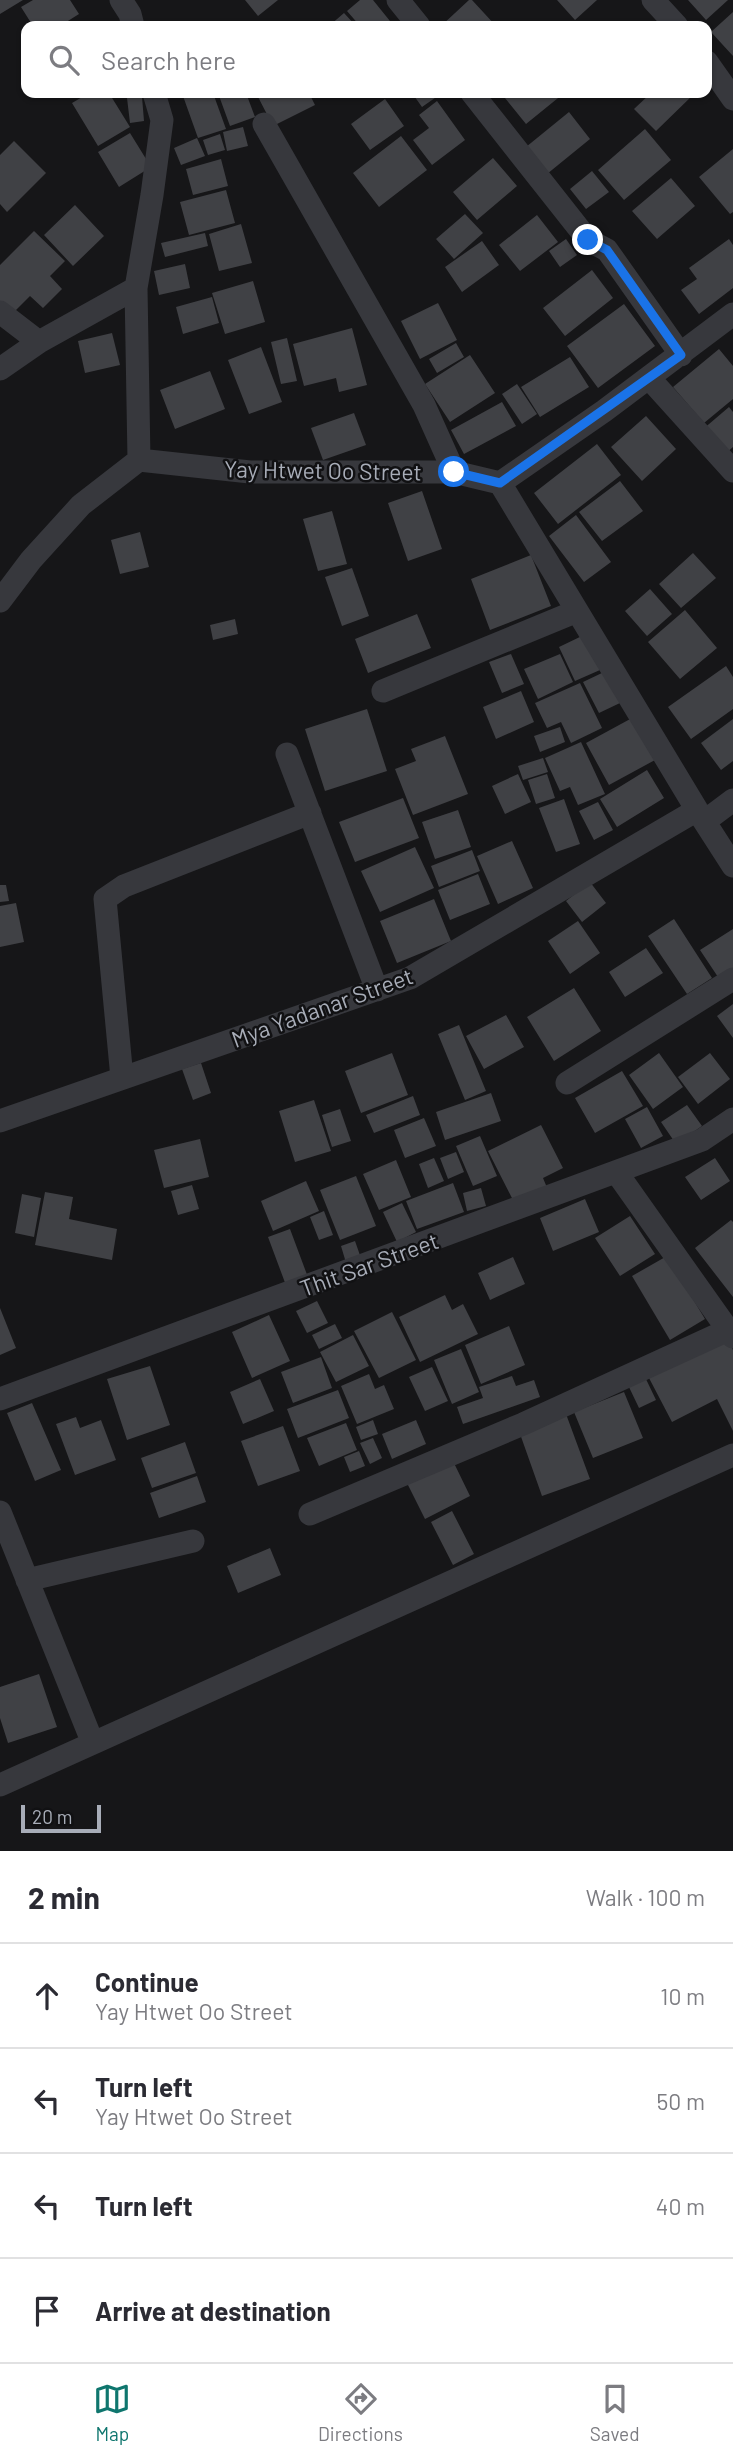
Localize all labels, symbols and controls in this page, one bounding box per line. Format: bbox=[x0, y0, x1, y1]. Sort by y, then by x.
search box bbox=[21, 21, 712, 98]
icon: search bbox=[45, 41, 83, 79]
text: Search here bbox=[101, 44, 236, 75]
route end bbox=[572, 224, 603, 255]
street label: Yay Htwet Oo Street bbox=[224, 454, 422, 486]
route start bbox=[438, 456, 469, 487]
street label: Mya Yadanar Street bbox=[227, 961, 417, 1053]
street label: Thit Sar Street bbox=[296, 1226, 442, 1302]
scale bar bbox=[21, 1802, 102, 1834]
text: 20 m bbox=[32, 1805, 72, 1828]
text: 2 min bbox=[28, 1879, 100, 1915]
text: Walk · 100 m bbox=[586, 1883, 705, 1911]
text: Continue bbox=[95, 1966, 199, 1997]
icon: ahead bbox=[28, 1977, 66, 2015]
text: 10 m bbox=[660, 1982, 705, 2010]
text: Yay Htwet Oo Street bbox=[95, 1997, 293, 2025]
text: Turn left bbox=[95, 2071, 193, 2102]
icon: left bbox=[28, 2082, 66, 2120]
text: 50 m bbox=[657, 2087, 705, 2115]
text: Yay Htwet Oo Street bbox=[95, 2102, 293, 2130]
icon: left bbox=[28, 2187, 66, 2225]
text: Turn left bbox=[95, 2190, 193, 2221]
text: 40 m bbox=[656, 2192, 705, 2220]
icon: arrive bbox=[28, 2292, 66, 2330]
text: Arrive at destination bbox=[95, 2295, 331, 2326]
tab: Map bbox=[93, 2380, 131, 2445]
tab: Directions bbox=[318, 2380, 403, 2445]
tab: Saved bbox=[590, 2380, 640, 2445]

